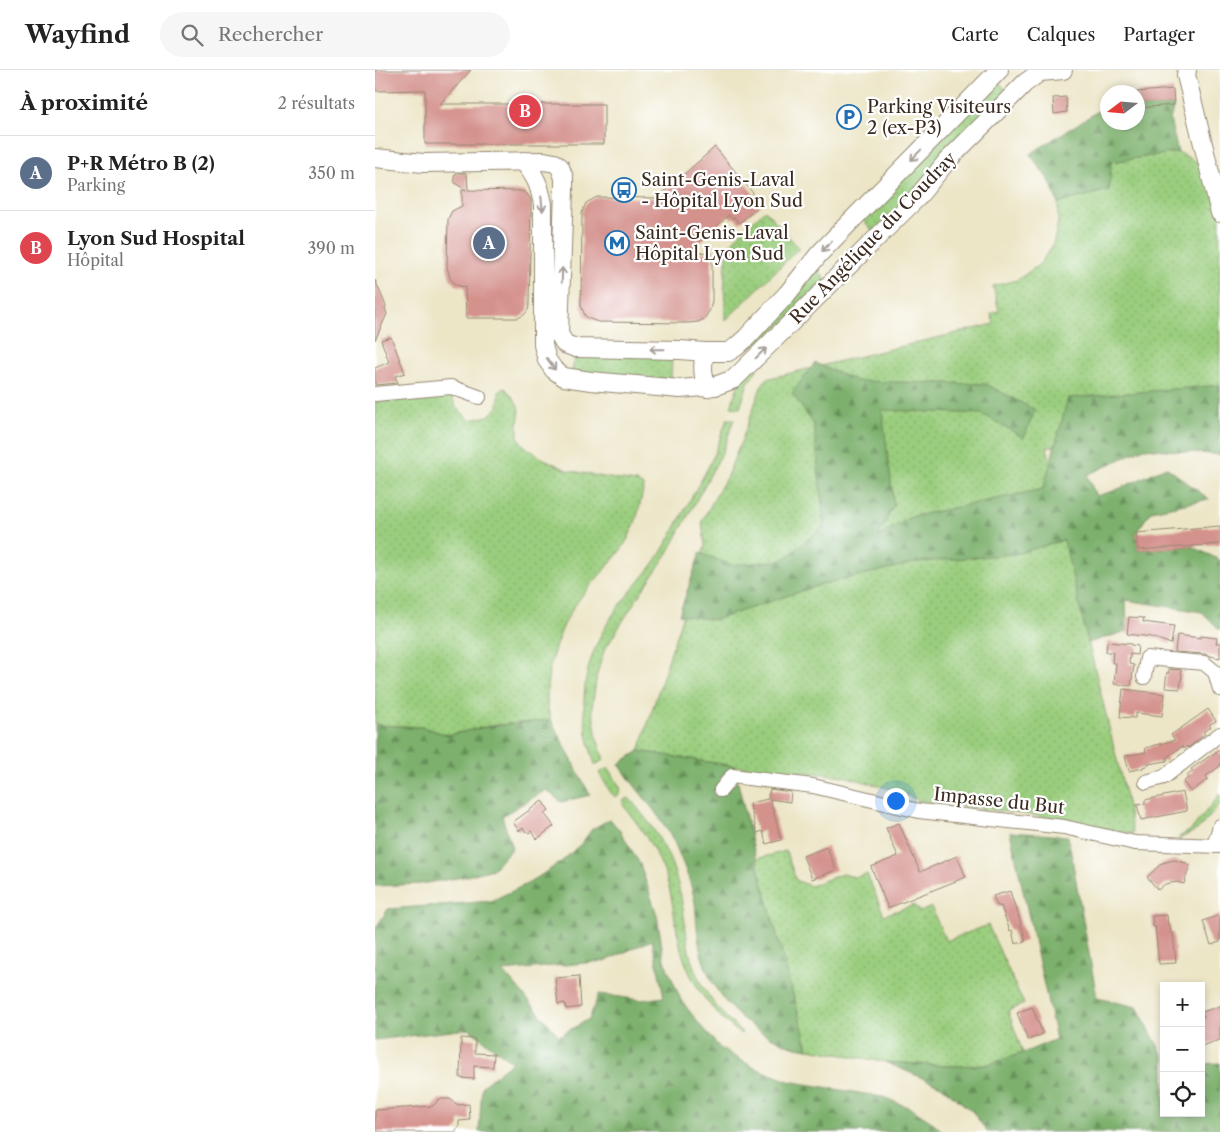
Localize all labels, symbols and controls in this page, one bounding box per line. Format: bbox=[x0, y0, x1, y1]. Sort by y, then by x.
search box bbox=[160, 12, 510, 57]
text: Wayfind bbox=[25, 20, 130, 49]
icon: search bbox=[178, 21, 206, 49]
text: Rechercher bbox=[218, 23, 323, 46]
text: Carte bbox=[951, 24, 999, 46]
text: Calques bbox=[1027, 24, 1095, 46]
text: Partager bbox=[1123, 24, 1195, 46]
north arrow bbox=[1100, 85, 1145, 130]
text: À proximité bbox=[20, 90, 148, 115]
pin: B bbox=[509, 92, 541, 130]
text: 2 résultats bbox=[278, 93, 355, 113]
place label: Parking Visiteurs 2 (ex-P3) bbox=[867, 96, 1011, 139]
parking icon: Parking Visiteurs 2 (ex-P3) bbox=[836, 104, 862, 130]
street label: Rue Angélique du Coudray bbox=[785, 147, 962, 329]
one-way arrow bbox=[910, 149, 922, 161]
text: P+R Métro B (2) bbox=[67, 152, 215, 175]
text: A bbox=[30, 163, 42, 183]
text: 350 m bbox=[308, 163, 355, 183]
place label: Saint-Genis-Laval - Hôpital Lyon Sud bbox=[641, 169, 803, 212]
text: Parking bbox=[67, 175, 125, 195]
bus stop icon: Saint-Genis-Laval - Hôpital Lyon Sud bbox=[611, 177, 637, 203]
one-way arrow bbox=[537, 196, 547, 212]
place label: Saint-Genis-Laval Hôpital Lyon Sud bbox=[635, 222, 789, 265]
pin: A bbox=[473, 224, 505, 262]
text: Lyon Sud Hospital bbox=[67, 227, 245, 250]
metro station icon: Saint-Genis-Laval Hôpital Lyon Sud bbox=[604, 230, 630, 256]
text: B bbox=[30, 238, 42, 258]
text: 390 m bbox=[308, 238, 355, 258]
one-way arrow bbox=[821, 239, 833, 252]
text: Hôpital bbox=[67, 250, 124, 270]
one-way arrow bbox=[557, 267, 566, 283]
one-way arrow bbox=[649, 344, 665, 354]
one-way arrow bbox=[755, 347, 767, 359]
one-way arrow bbox=[545, 358, 556, 371]
street label: Impasse du But bbox=[932, 783, 1066, 819]
your location bbox=[883, 788, 909, 814]
map controls bbox=[1160, 982, 1205, 1117]
button: + bbox=[1160, 982, 1205, 1027]
button: − bbox=[1160, 1027, 1205, 1072]
button: locate bbox=[1160, 1072, 1205, 1117]

